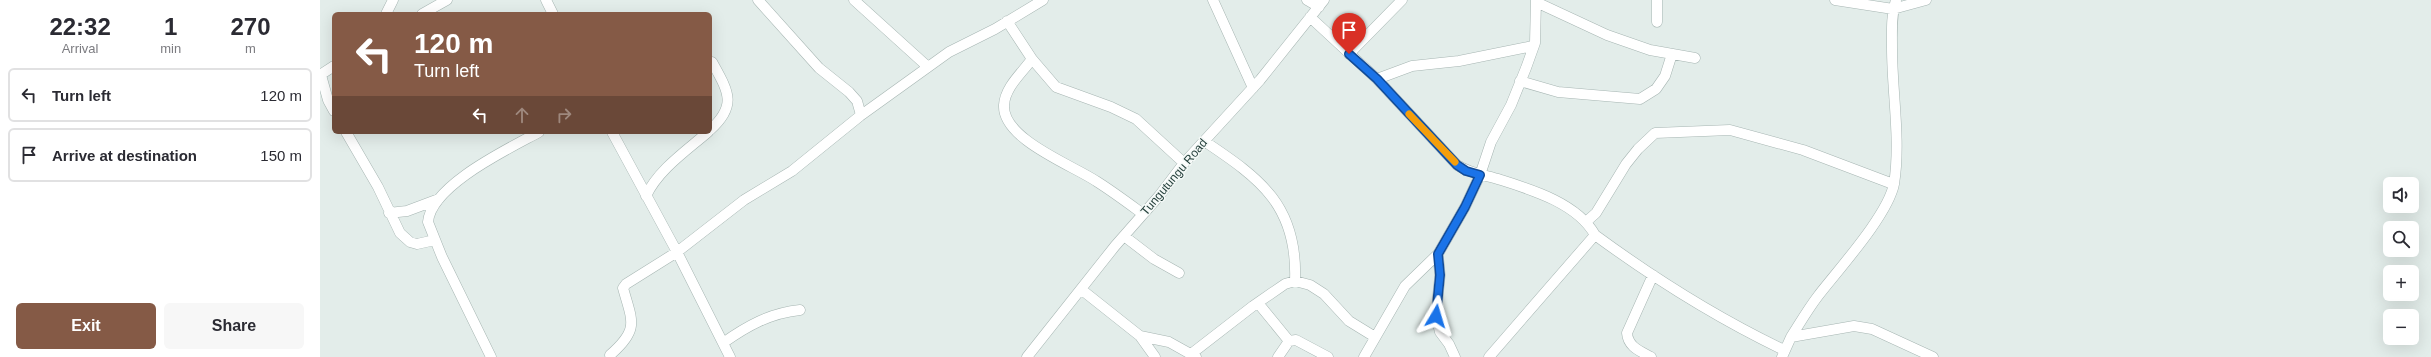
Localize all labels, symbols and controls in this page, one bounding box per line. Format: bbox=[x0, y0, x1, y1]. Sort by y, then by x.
text: 22:32 bbox=[49, 13, 111, 40]
text: 1 bbox=[164, 13, 177, 40]
text: 270 bbox=[231, 13, 271, 40]
pin bbox=[1332, 13, 1366, 54]
icon: arrive bbox=[1338, 19, 1360, 41]
icon: left bbox=[348, 28, 400, 80]
text: 120 m bbox=[414, 28, 493, 59]
text: Arrival bbox=[62, 41, 99, 56]
text: min bbox=[160, 41, 181, 56]
text: m bbox=[245, 41, 256, 56]
text: Turn left bbox=[414, 61, 479, 81]
icon: left bbox=[18, 84, 40, 106]
text: Turn left bbox=[52, 87, 111, 104]
text: 120 m bbox=[260, 87, 302, 104]
icon: left bbox=[469, 104, 491, 126]
icon: ahead bbox=[511, 104, 533, 126]
icon: right bbox=[553, 104, 575, 126]
street label: Tungutungu Road bbox=[1138, 136, 1210, 218]
icon: arrive bbox=[18, 144, 40, 166]
text: Arrive at destination bbox=[52, 147, 197, 164]
text: 150 m bbox=[260, 147, 302, 164]
map controls bbox=[2383, 177, 2419, 345]
button: sound bbox=[2383, 177, 2419, 213]
button: search bbox=[2383, 221, 2419, 257]
button: + bbox=[2383, 265, 2419, 301]
position arrow bbox=[1415, 295, 1457, 337]
button: Exit bbox=[16, 303, 156, 349]
button: Share bbox=[164, 303, 304, 349]
button: − bbox=[2383, 309, 2419, 345]

